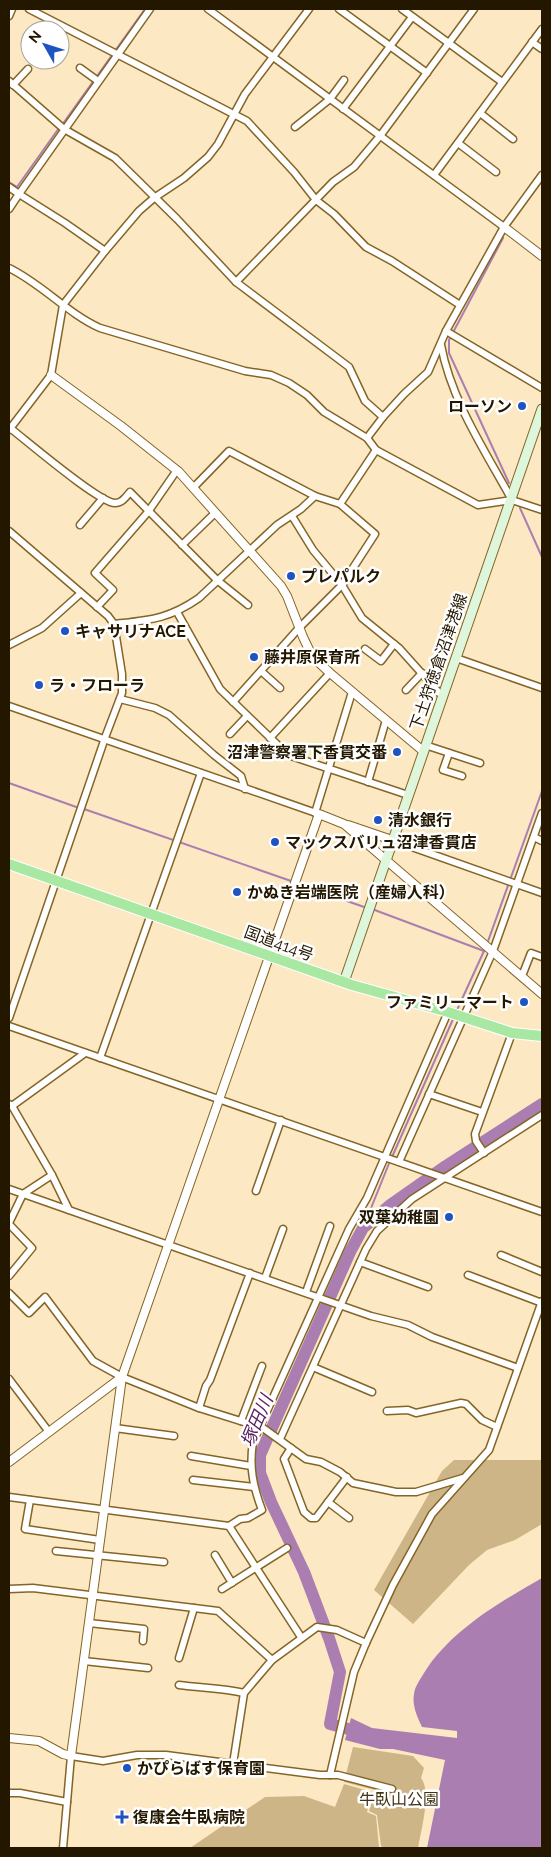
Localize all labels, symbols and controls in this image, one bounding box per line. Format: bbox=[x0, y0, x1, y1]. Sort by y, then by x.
north arrow bbox=[20, 20, 70, 70]
text: N bbox=[25, 28, 44, 46]
place label: ローソン bbox=[448, 397, 512, 416]
marker: ローソン bbox=[516, 400, 528, 412]
place label: プレパルク bbox=[301, 567, 381, 586]
marker: プレパルク bbox=[285, 570, 297, 582]
street label: 下土狩徳倉沼津港線 bbox=[406, 591, 471, 733]
place label: キャサリナACE bbox=[75, 622, 186, 641]
marker: キャサリナACE bbox=[59, 625, 71, 637]
place label: 藤井原保育所 bbox=[264, 648, 360, 667]
marker: 藤井原保育所 bbox=[248, 651, 260, 663]
place label: ラ・フローラ bbox=[49, 676, 145, 695]
marker: ラ・フローラ bbox=[33, 679, 45, 691]
place label: 沼津警察署下香貫交番 bbox=[227, 743, 387, 762]
marker: 沼津警察署下香貫交番 bbox=[391, 746, 403, 758]
place label: 清水銀行 bbox=[388, 811, 452, 830]
marker: 清水銀行 bbox=[372, 814, 384, 826]
place label: マックスバリュ沼津香貫店 bbox=[285, 833, 477, 852]
marker: マックスバリュ沼津香貫店 bbox=[269, 836, 281, 848]
place label: かぬき岩端医院（産婦人科） bbox=[247, 883, 455, 902]
marker: かぬき岩端医院（産婦人科） bbox=[231, 886, 243, 898]
street label: 国道414号 bbox=[242, 922, 316, 965]
place label: ファミリーマート bbox=[386, 993, 514, 1012]
marker: ファミリーマート bbox=[518, 996, 530, 1008]
place label: 双葉幼稚園 bbox=[359, 1208, 439, 1227]
marker: 双葉幼稚園 bbox=[443, 1211, 455, 1223]
water label: 塚田川 bbox=[236, 1390, 278, 1450]
place label: かぴらばす保育園 bbox=[137, 1759, 265, 1778]
marker: かぴらばす保育園 bbox=[121, 1762, 133, 1774]
park label: 牛臥山公園 bbox=[359, 1790, 439, 1809]
place label: 復康会牛臥病院 bbox=[133, 1808, 245, 1827]
marker: 復康会牛臥病院 bbox=[115, 1810, 129, 1824]

